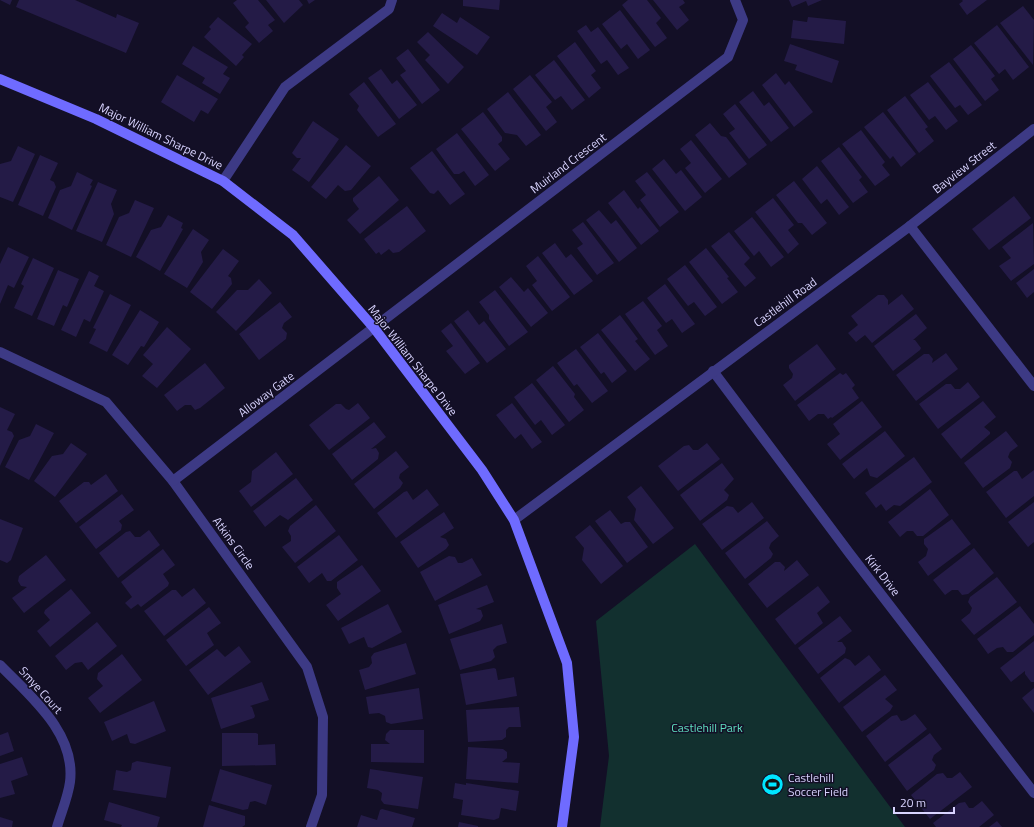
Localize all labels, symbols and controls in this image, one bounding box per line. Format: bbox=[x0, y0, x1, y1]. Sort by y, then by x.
street label: Major William Sharpe Drive bbox=[96, 98, 226, 174]
street label: Muirland Crescent bbox=[526, 127, 611, 198]
street label: Bayview Street bbox=[928, 136, 1001, 198]
street label: Castlehill Road bbox=[749, 272, 821, 332]
street label: Major William Sharpe Drive bbox=[364, 300, 462, 420]
street label: Alloway Gate bbox=[234, 367, 298, 421]
street label: Atkins Circle bbox=[208, 513, 260, 573]
street label: Kirk Drive bbox=[861, 550, 905, 600]
street label: Smye Court bbox=[14, 662, 68, 719]
park label: Castlehill Park bbox=[671, 718, 743, 737]
place label: Castlehill Soccer Field bbox=[788, 768, 848, 801]
sports icon: Castlehill Soccer Field bbox=[759, 771, 785, 797]
scale bar bbox=[894, 789, 954, 815]
text: 20 m bbox=[900, 793, 926, 812]

